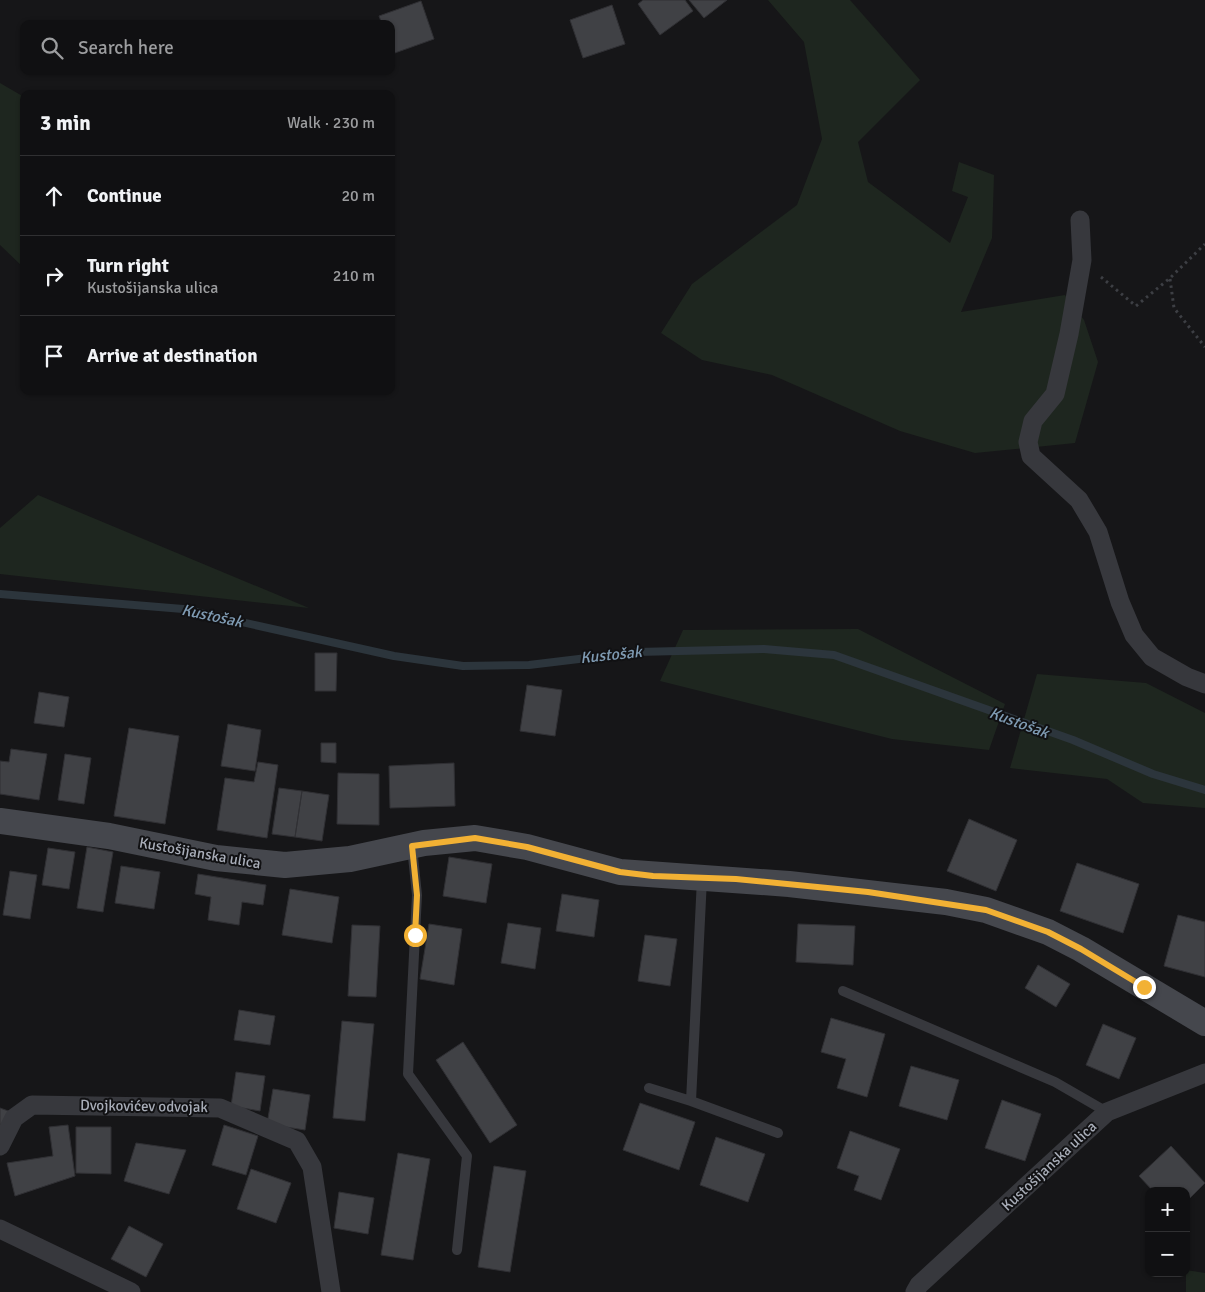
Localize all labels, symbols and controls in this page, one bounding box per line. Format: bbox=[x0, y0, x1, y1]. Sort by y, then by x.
search box bbox=[20, 20, 395, 75]
icon: search bbox=[38, 34, 66, 62]
text: Search here bbox=[78, 36, 174, 60]
text: 3 min bbox=[40, 110, 91, 136]
text: Walk · 230 m bbox=[287, 113, 375, 133]
icon: ahead bbox=[40, 182, 68, 210]
text: Continue bbox=[87, 184, 162, 208]
text: 20 m bbox=[341, 186, 375, 206]
text: Turn right bbox=[87, 254, 169, 278]
icon: right bbox=[40, 262, 68, 290]
text: 210 m bbox=[333, 266, 375, 286]
text: Kustošijanska ulica bbox=[87, 278, 218, 298]
icon: arrive bbox=[40, 342, 68, 370]
text: Arrive at destination bbox=[87, 344, 258, 368]
water label: Kustošak bbox=[180, 600, 246, 633]
water label: Kustošak bbox=[579, 642, 645, 668]
water label: Kustošak bbox=[986, 703, 1053, 744]
street label: Kustošijanska ulica bbox=[138, 833, 262, 873]
route start bbox=[404, 924, 427, 947]
route end bbox=[1133, 976, 1156, 999]
street label: Dvojkovićev odvojak bbox=[80, 1096, 209, 1116]
street label: Kustošijanska ulica bbox=[998, 1117, 1100, 1215]
map controls bbox=[1145, 1187, 1190, 1277]
button: + bbox=[1145, 1187, 1190, 1232]
button: − bbox=[1145, 1232, 1190, 1277]

